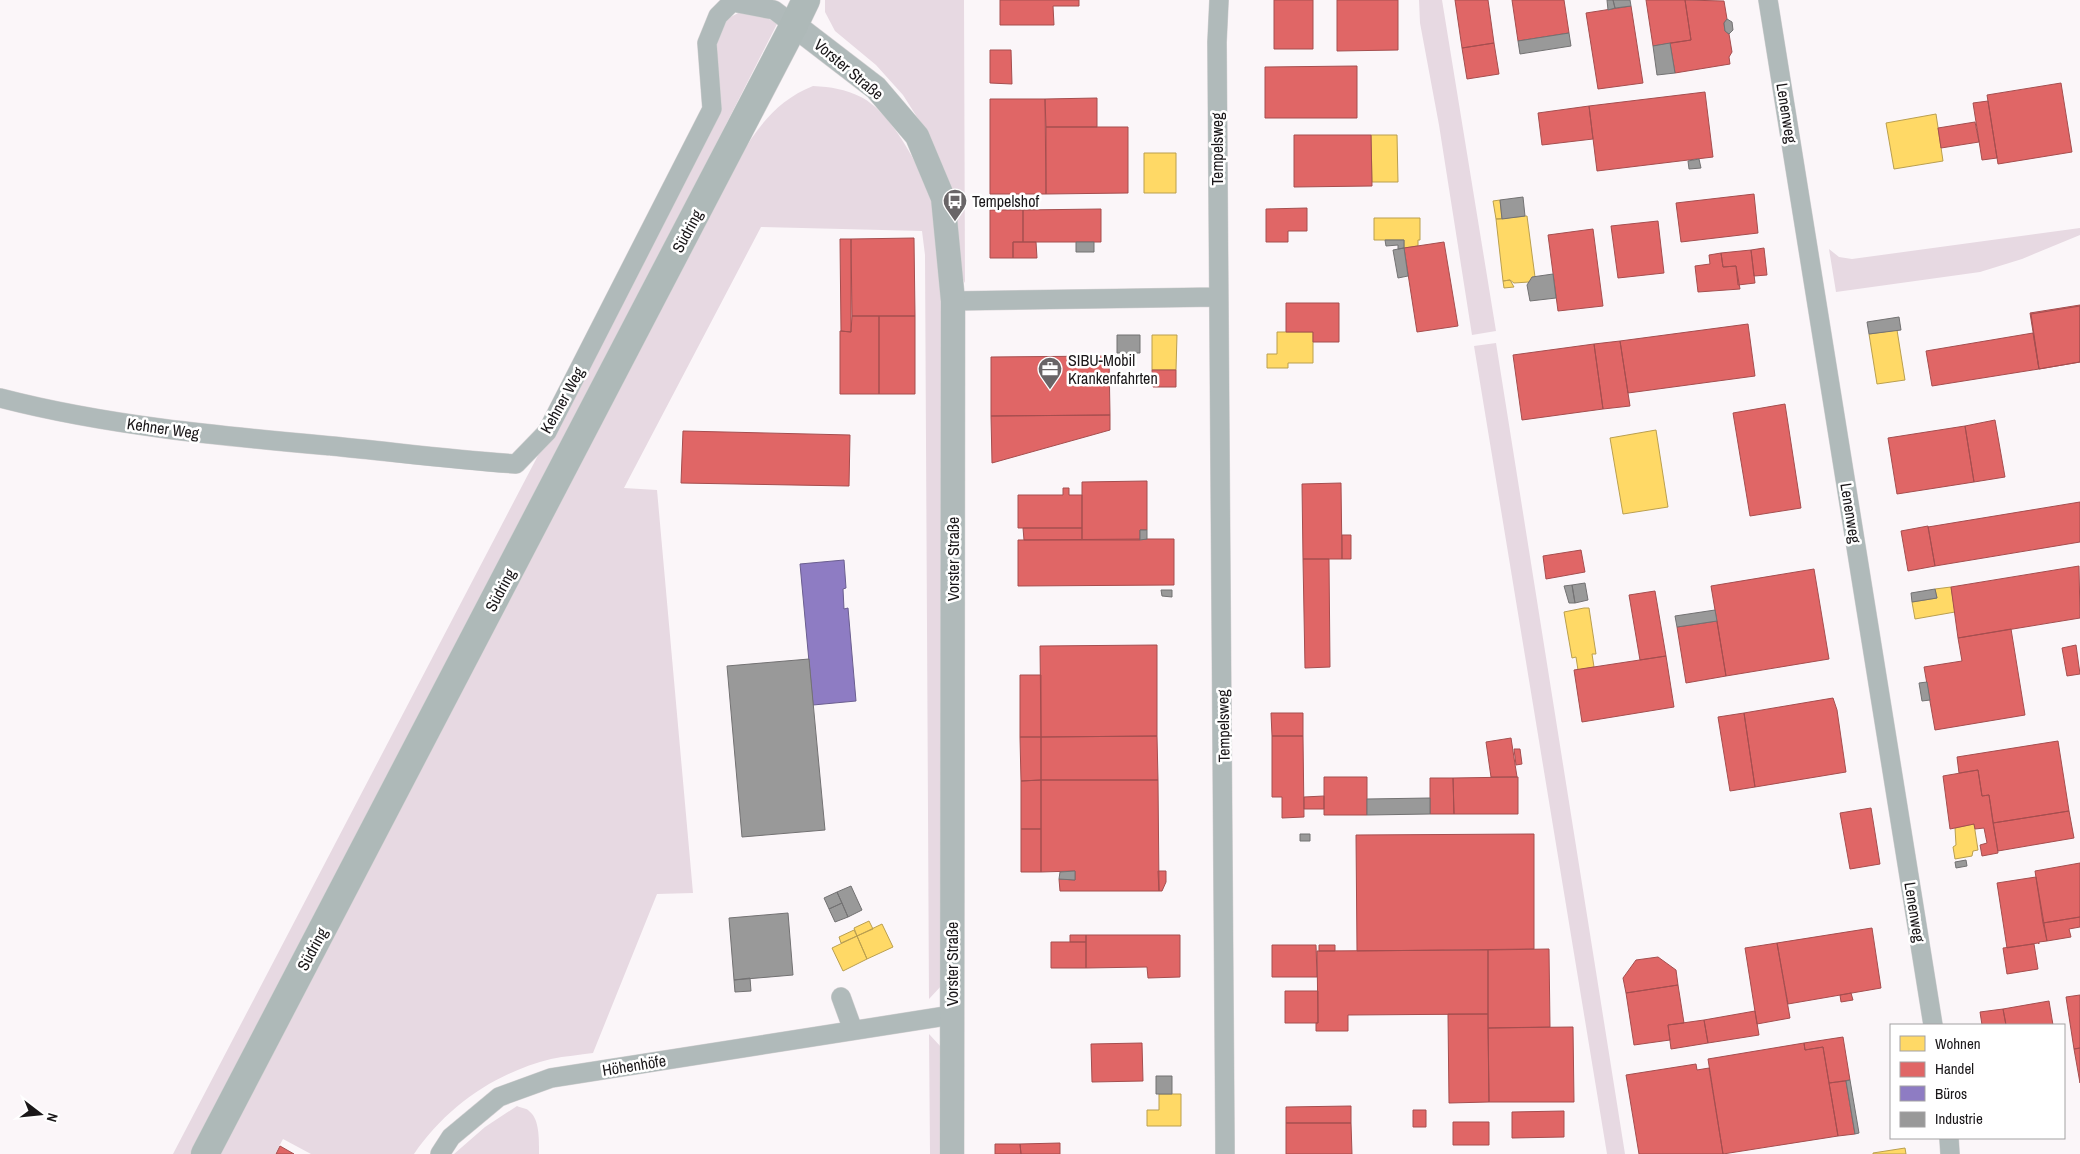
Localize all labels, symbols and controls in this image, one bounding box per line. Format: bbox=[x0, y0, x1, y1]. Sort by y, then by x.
street label: Vorster Straße bbox=[810, 33, 888, 105]
street label: Lenenweg bbox=[1771, 81, 1803, 145]
street label: Tempelsweg bbox=[1206, 112, 1228, 185]
bus stop icon: Tempelshof bbox=[942, 188, 968, 222]
place label: Tempelshof bbox=[972, 190, 1039, 212]
street label: Südring bbox=[667, 205, 708, 256]
place label: SIBU-Mobil Krankenfahrten bbox=[1068, 349, 1158, 389]
office icon: SIBU-Mobil Krankenfahrten bbox=[1037, 356, 1063, 390]
street label: Kehner Weg bbox=[535, 362, 590, 437]
street label: Kehner Weg bbox=[125, 412, 201, 444]
street label: Lenenweg bbox=[1835, 481, 1867, 545]
street label: Vorster Straße bbox=[942, 517, 964, 601]
street label: Südring bbox=[480, 564, 521, 615]
street label: Tempelsweg bbox=[1211, 689, 1235, 763]
street label: Lenenweg bbox=[1899, 880, 1931, 944]
street label: Vorster Straße bbox=[941, 922, 963, 1006]
street label: Südring bbox=[292, 923, 333, 974]
legend bbox=[1890, 1024, 2065, 1139]
text: Wohnen bbox=[1935, 1033, 1981, 1054]
street label: Höhenhöfe bbox=[601, 1049, 667, 1081]
text: Handel bbox=[1935, 1058, 1974, 1079]
text: Büros bbox=[1935, 1083, 1967, 1104]
north arrow bbox=[15, 1089, 65, 1139]
text: Industrie bbox=[1935, 1108, 1983, 1129]
text: N bbox=[43, 1111, 62, 1124]

